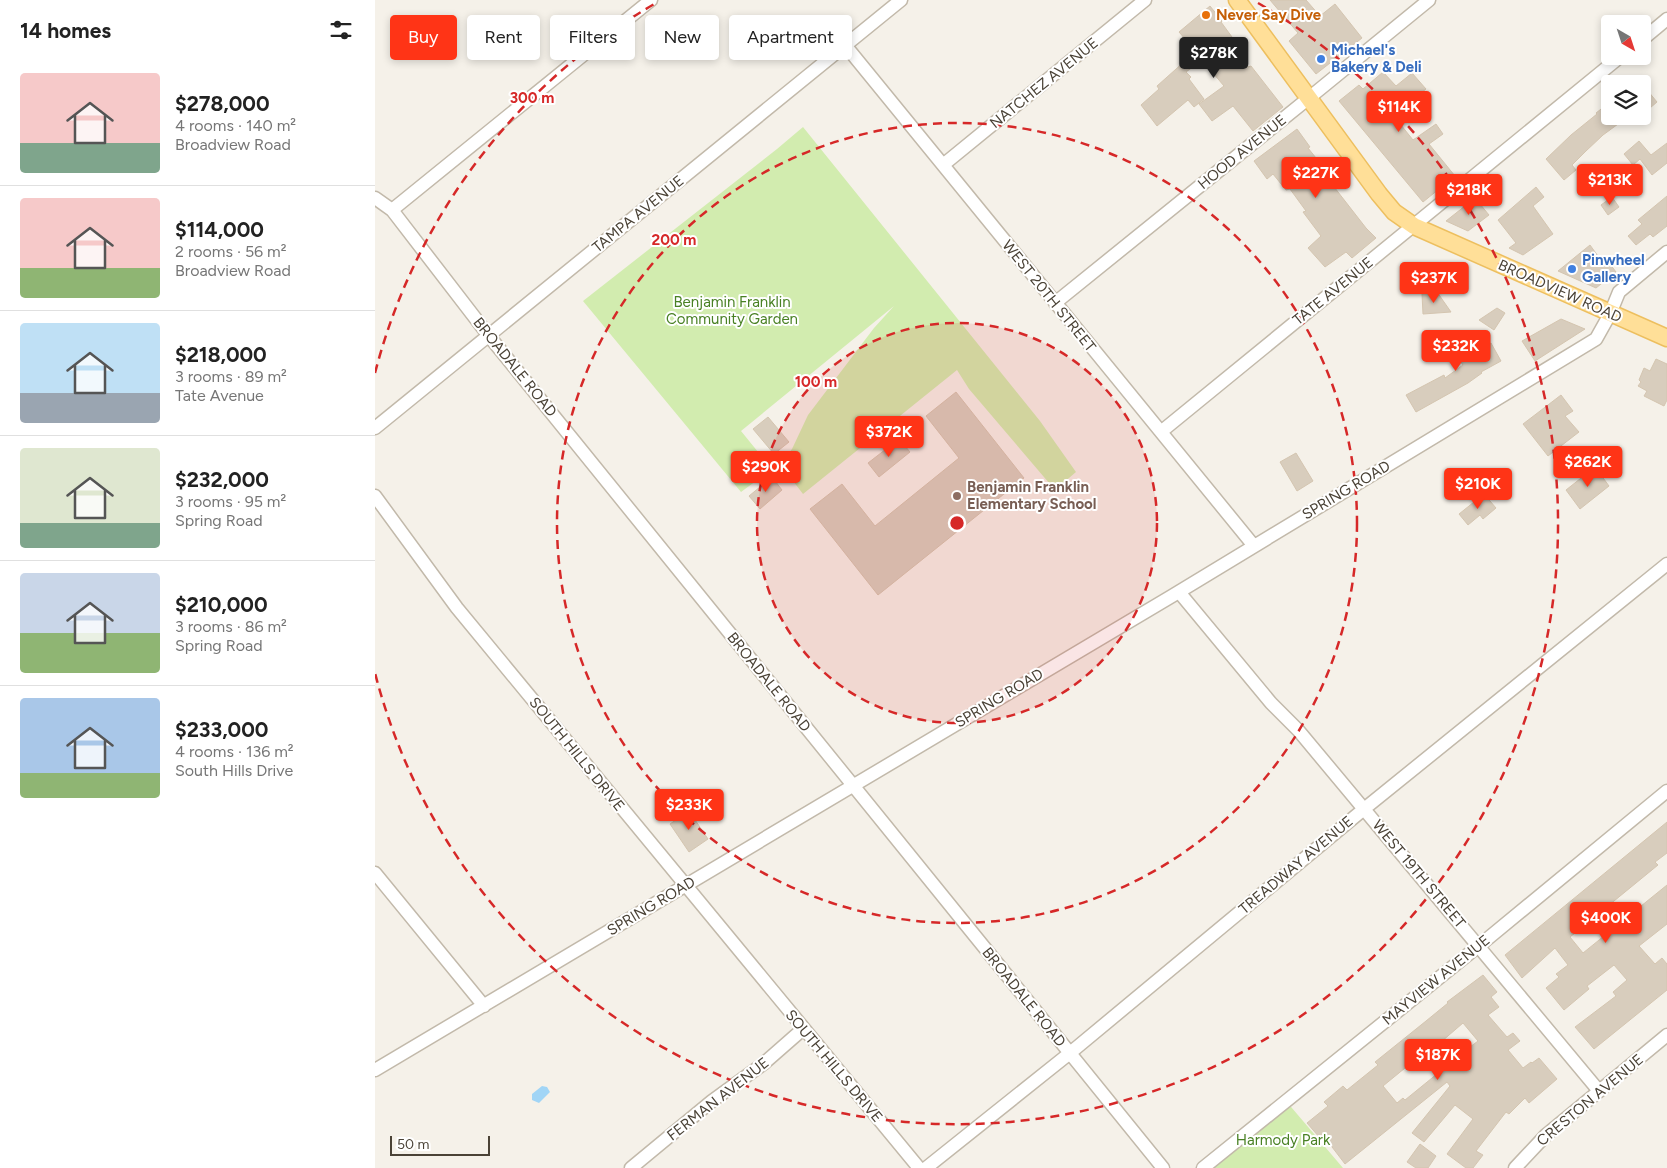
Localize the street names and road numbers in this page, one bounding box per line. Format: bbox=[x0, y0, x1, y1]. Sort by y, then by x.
street label: NATCHEZ AVENUE bbox=[986, 34, 1102, 132]
street label: HOOD AVENUE bbox=[1194, 111, 1290, 193]
street label: TAMPA AVENUE bbox=[589, 172, 687, 256]
street label: WEST 20TH STREET bbox=[998, 236, 1100, 356]
street label: TATE AVENUE bbox=[1289, 253, 1377, 329]
street label: BROADVIEW ROAD bbox=[1495, 256, 1625, 326]
street label: BROADALE ROAD bbox=[469, 314, 561, 420]
street label: SPRING ROAD bbox=[1299, 457, 1393, 523]
street label: BROADALE ROAD bbox=[723, 629, 815, 735]
street label: SPRING ROAD bbox=[952, 665, 1046, 731]
street label: SOUTH HILLS DRIVE bbox=[525, 693, 629, 815]
street label: TREADWAY AVENUE bbox=[1235, 812, 1357, 918]
street label: WEST 19TH STREET bbox=[1369, 816, 1470, 932]
street label: SPRING ROAD bbox=[604, 873, 698, 939]
street label: MAYVIEW AVENUE bbox=[1379, 931, 1493, 1029]
street label: BROADALE ROAD bbox=[978, 944, 1070, 1050]
street label: SOUTH HILLS DRIVE bbox=[782, 1006, 886, 1126]
street label: CRESTON AVENUE bbox=[1533, 1050, 1647, 1150]
street label: FERMAN AVENUE bbox=[663, 1054, 773, 1144]

